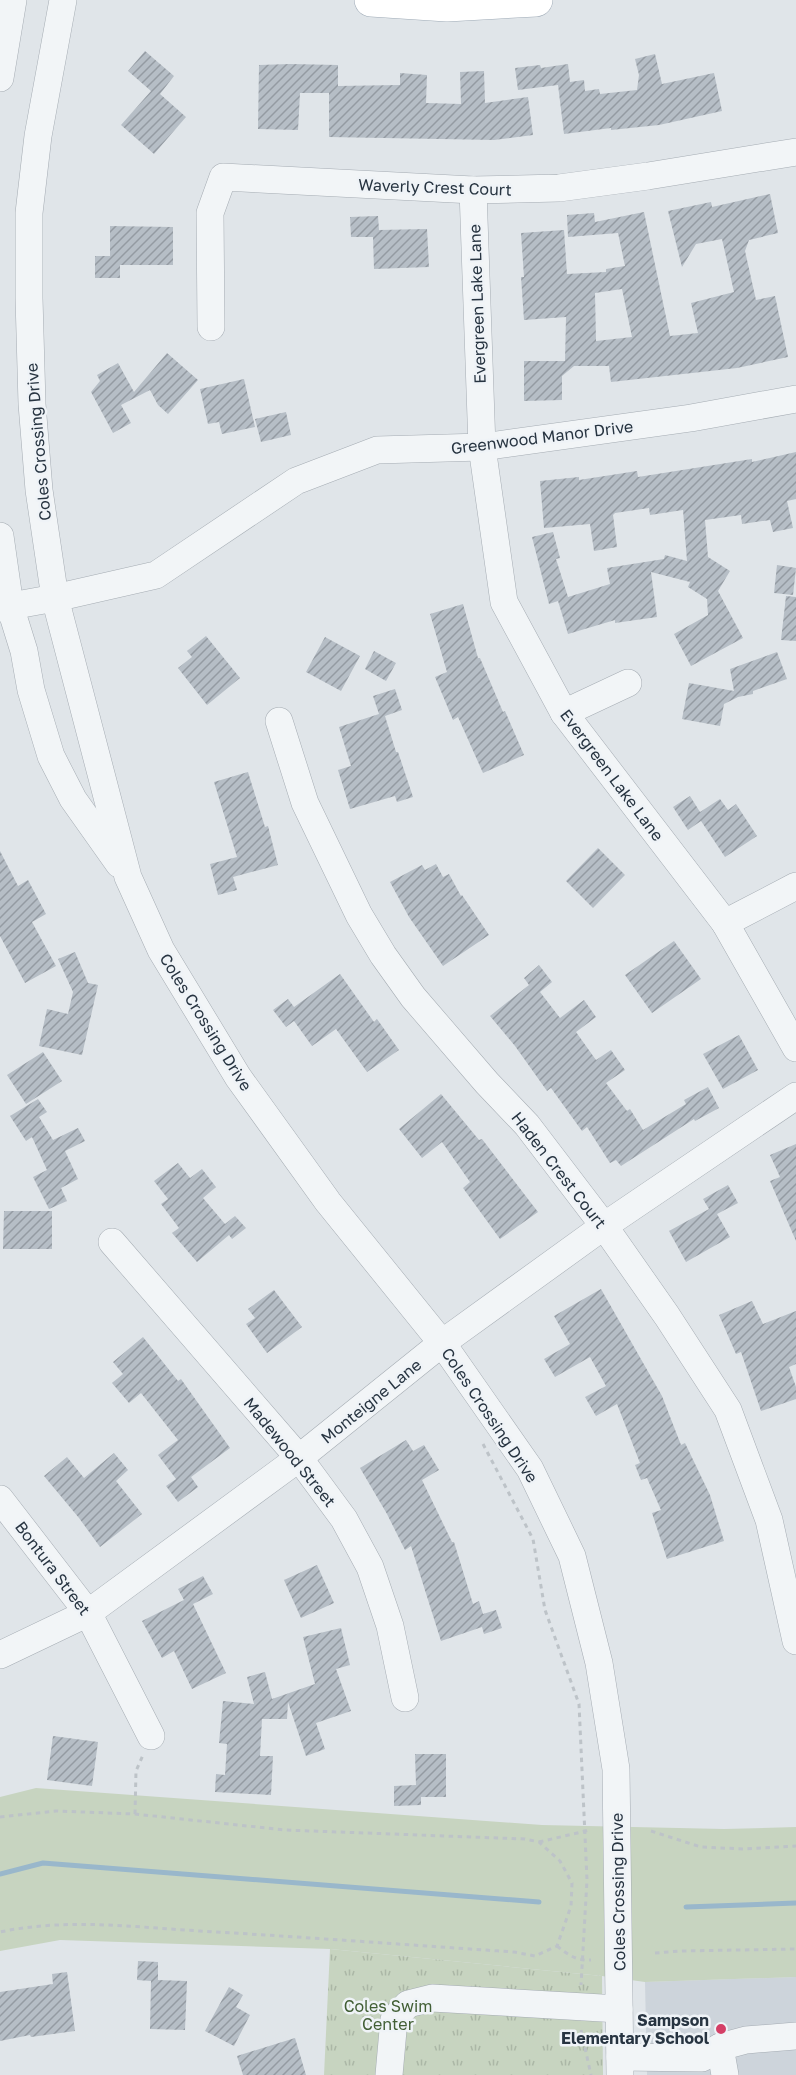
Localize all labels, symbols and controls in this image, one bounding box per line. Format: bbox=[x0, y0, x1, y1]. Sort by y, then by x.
street label: Waverly Crest Court bbox=[358, 174, 512, 200]
street label: Evergreen Lake Lane bbox=[464, 224, 490, 384]
street label: Coles Crossing Drive bbox=[21, 362, 55, 522]
street label: Greenwood Manor Drive bbox=[450, 416, 634, 458]
street label: Evergreen Lake Lane bbox=[556, 705, 668, 845]
street label: Coles Crossing Drive bbox=[156, 950, 256, 1094]
street label: Haden Crest Court bbox=[507, 1108, 611, 1232]
street label: Coles Crossing Drive bbox=[437, 1344, 543, 1486]
street label: Monteigne Lane bbox=[317, 1354, 425, 1448]
street label: Madewood Street bbox=[240, 1393, 340, 1511]
street label: Bontura Street bbox=[11, 1517, 95, 1619]
street label: Coles Crossing Drive bbox=[607, 1813, 629, 1971]
park label: Coles Swim Center bbox=[344, 1996, 432, 2034]
place label: Sampson Elementary School bbox=[561, 2010, 710, 2048]
marker: Sampson Elementary School bbox=[714, 2022, 728, 2036]

